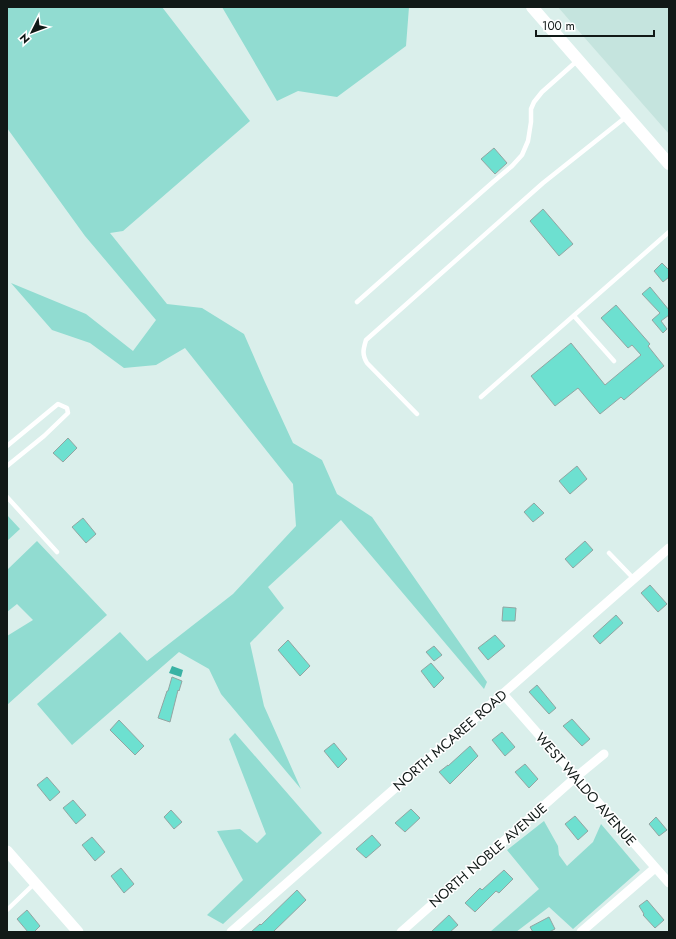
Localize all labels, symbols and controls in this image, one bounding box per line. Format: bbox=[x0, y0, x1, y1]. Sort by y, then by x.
north arrow bbox=[12, 12, 52, 52]
scale bar bbox=[536, 12, 654, 38]
text: 100 m bbox=[542, 17, 575, 35]
text: N bbox=[16, 30, 33, 47]
street label: NORTH MCAREE ROAD bbox=[389, 685, 511, 795]
street label: WEST WALDO AVENUE bbox=[531, 728, 641, 850]
street label: NORTH NOBLE AVENUE bbox=[425, 798, 551, 912]

